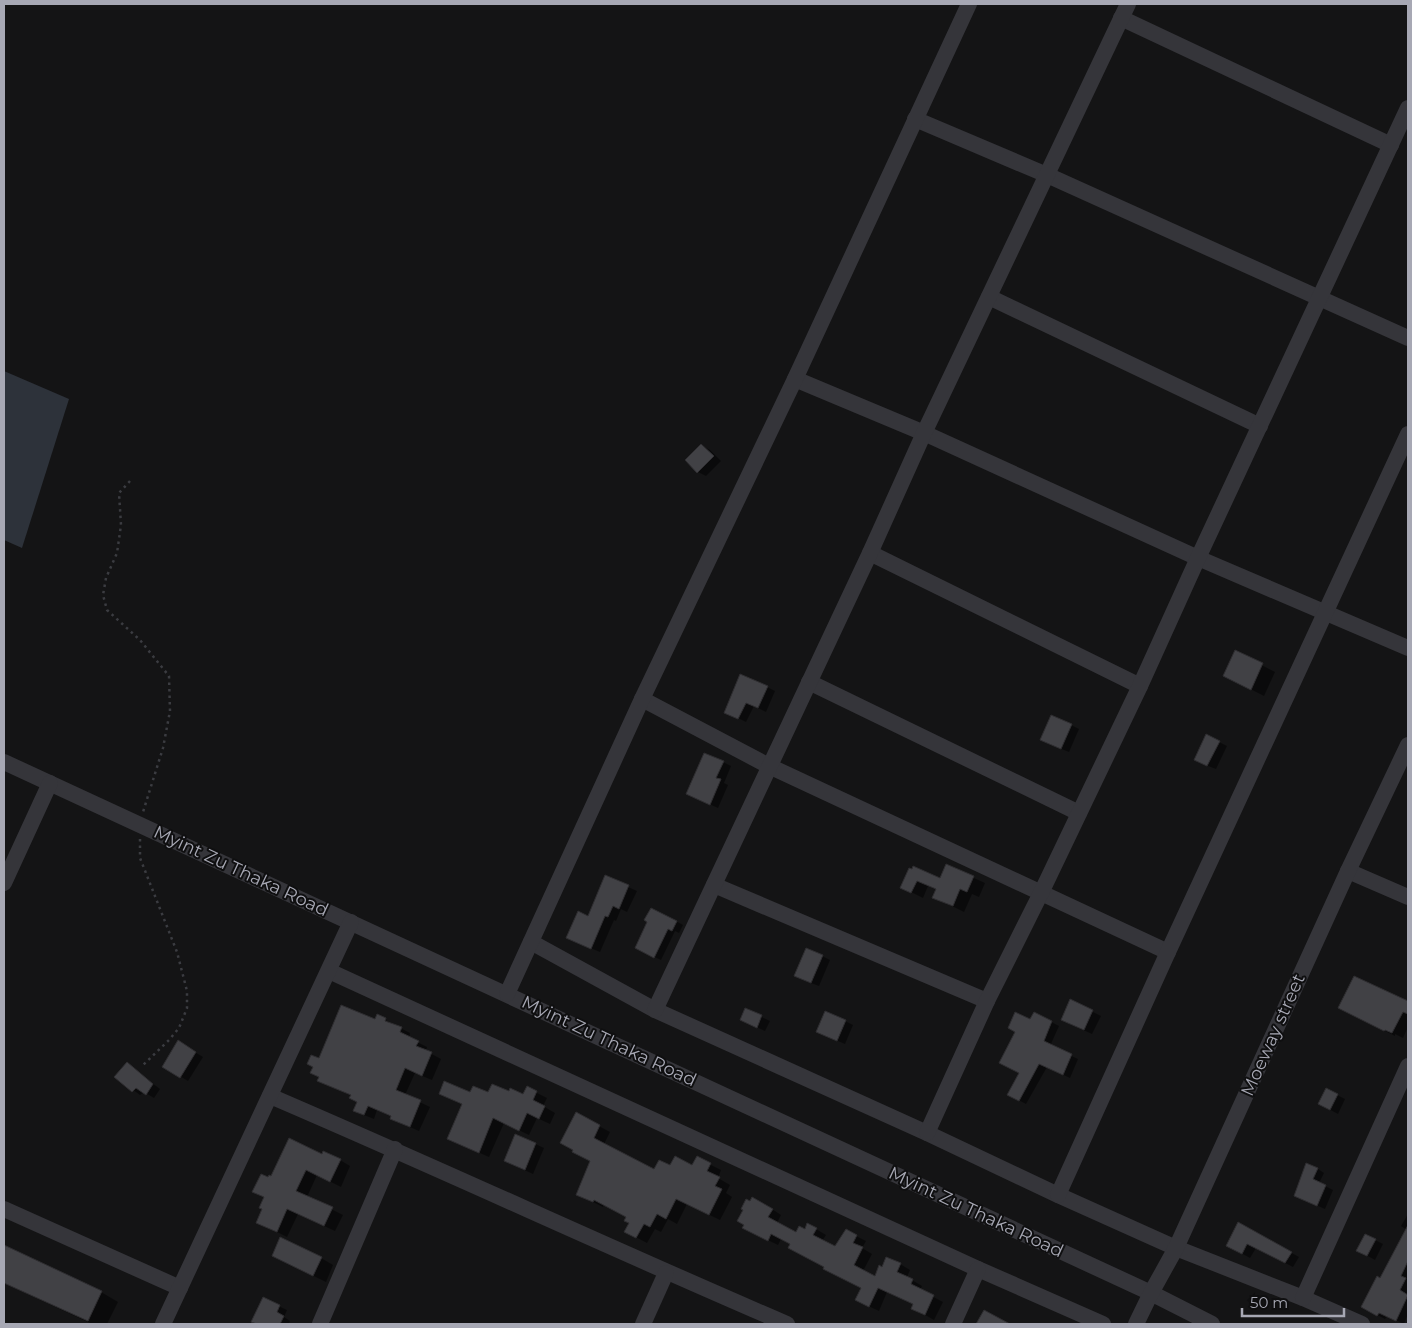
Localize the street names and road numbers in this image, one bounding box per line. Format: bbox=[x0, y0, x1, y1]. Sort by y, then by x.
street label: Myint Zu Thaka Road bbox=[150, 821, 332, 921]
street label: Moeway street bbox=[1236, 970, 1310, 1100]
street label: Myint Zu Thaka Road bbox=[518, 991, 700, 1091]
street label: Myint Zu Thaka Road bbox=[885, 1162, 1067, 1262]

